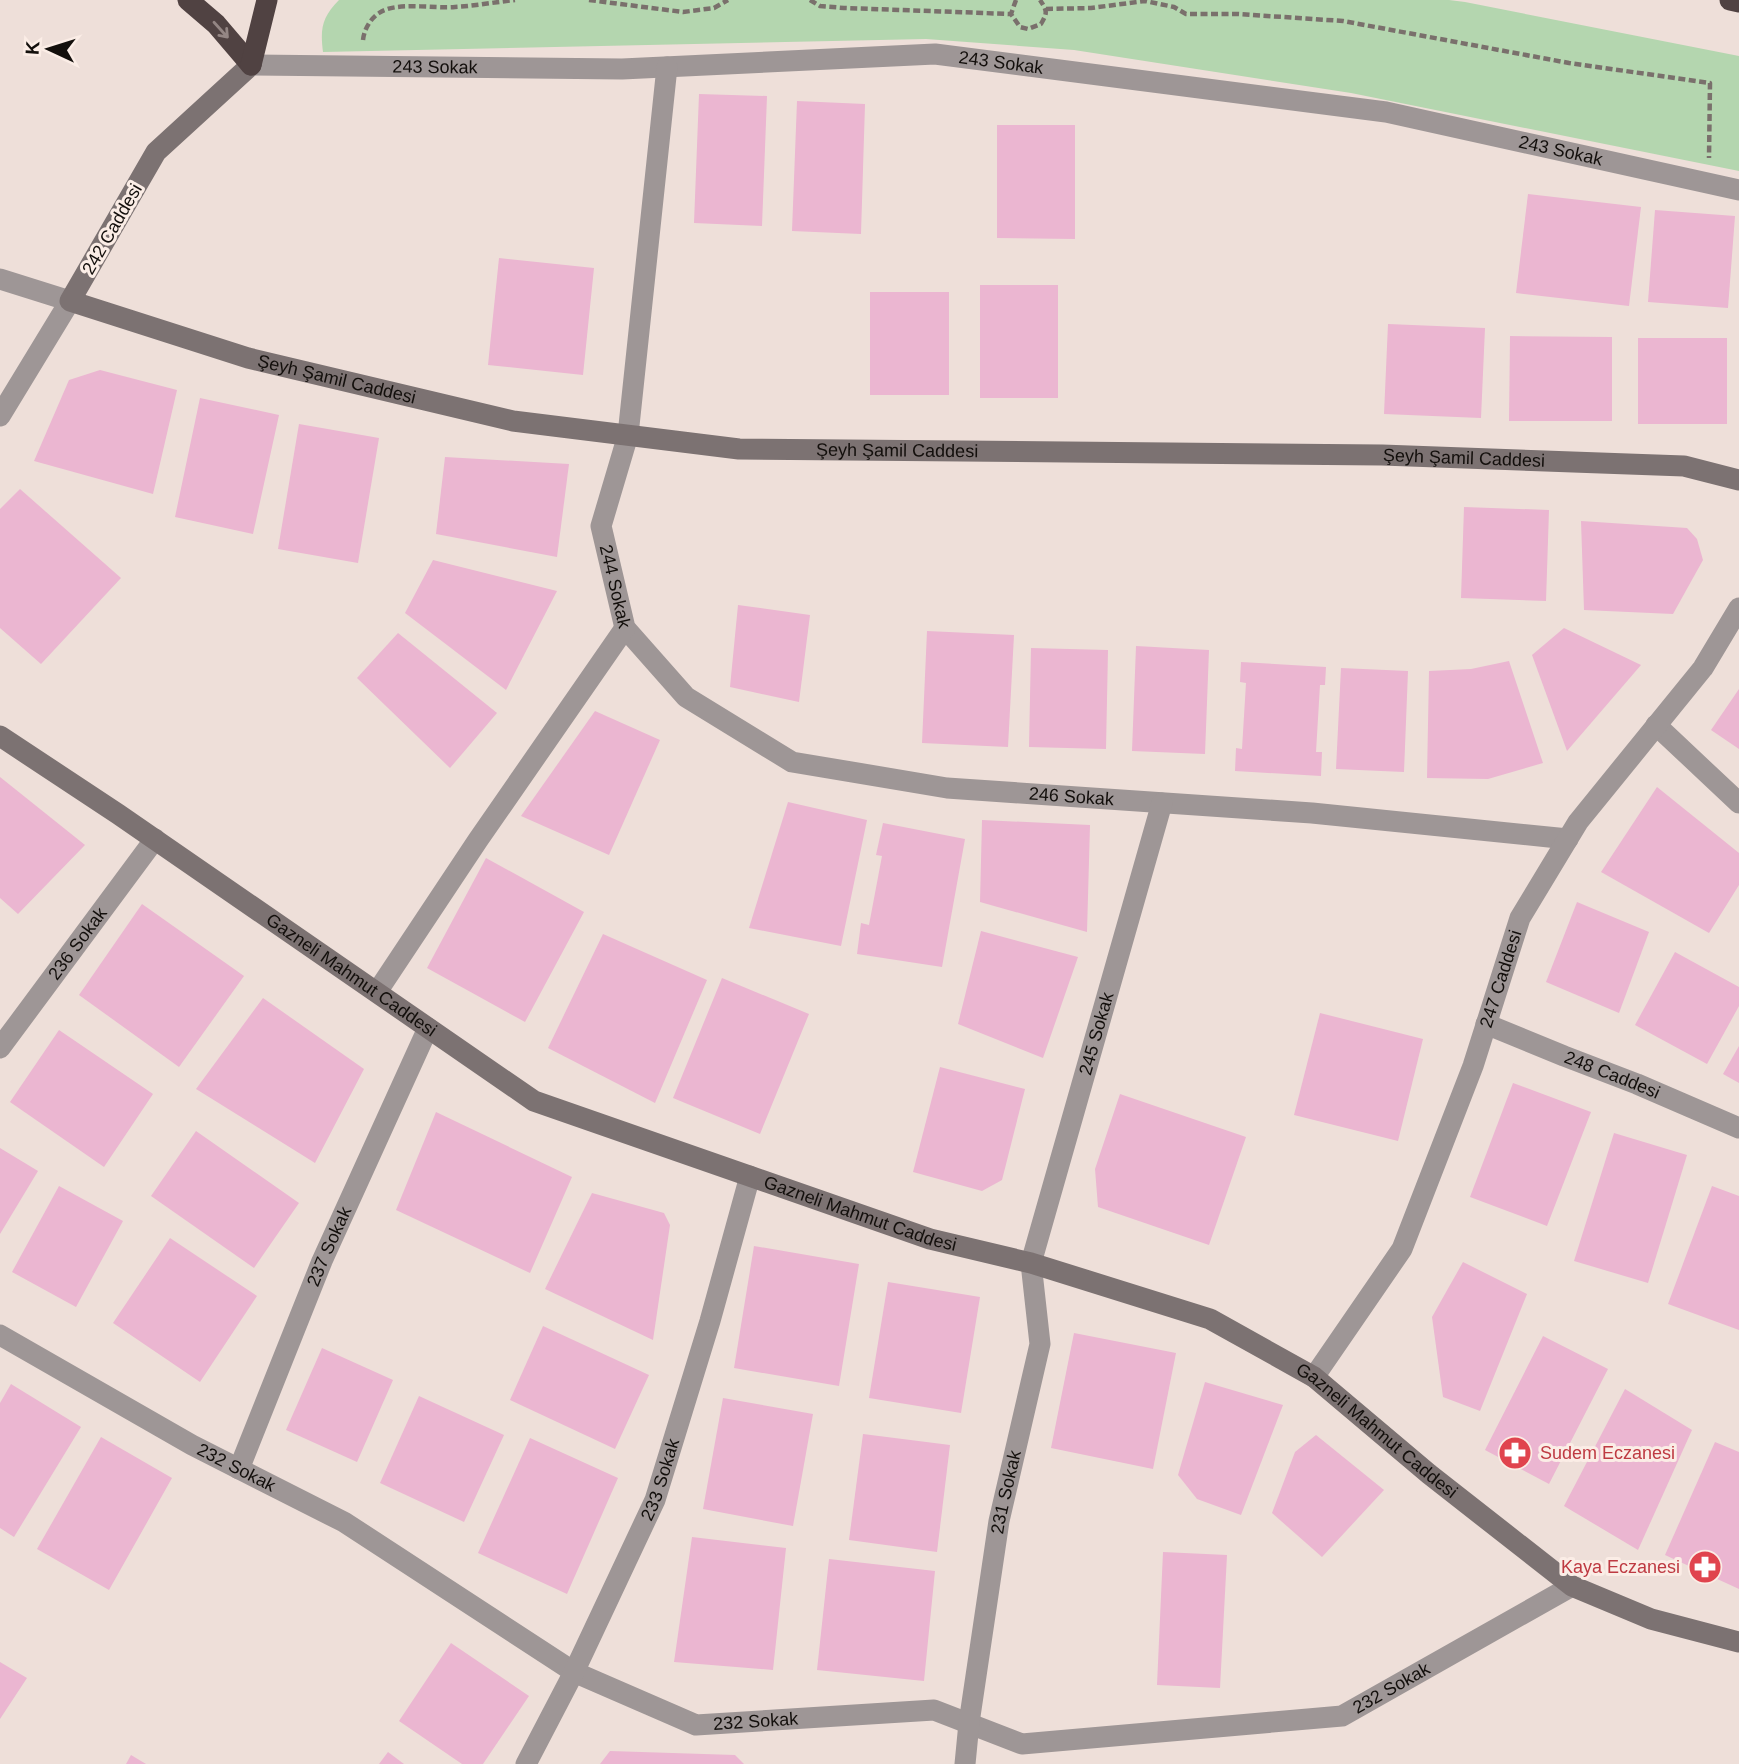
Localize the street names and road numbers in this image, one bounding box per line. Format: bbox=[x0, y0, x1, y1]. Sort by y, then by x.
street label: 243 Sokak bbox=[958, 47, 1046, 78]
street label: 243 Sokak bbox=[392, 57, 479, 77]
street label: 243 Sokak bbox=[1517, 132, 1605, 170]
street label: 242 Caddesi bbox=[78, 180, 146, 278]
street label: Şeyh Şamil Caddesi bbox=[256, 351, 418, 408]
street label: Şeyh Şamil Caddesi bbox=[816, 440, 978, 461]
street label: Şeyh Şamil Caddesi bbox=[1383, 445, 1545, 471]
street label: 244 Sokak bbox=[596, 543, 635, 631]
street label: 246 Sokak bbox=[1028, 784, 1115, 809]
street label: 236 Sokak bbox=[44, 903, 111, 984]
street label: Gazneli Mahmut Caddesi bbox=[262, 909, 440, 1041]
street label: 247 Caddesi bbox=[1476, 928, 1525, 1030]
street label: 245 Sokak bbox=[1075, 989, 1118, 1077]
street label: 248 Caddesi bbox=[1561, 1047, 1663, 1103]
street label: Gazneli Mahmut Caddesi bbox=[761, 1172, 958, 1255]
street label: 237 Sokak bbox=[303, 1203, 356, 1289]
street label: Gazneli Mahmut Caddesi bbox=[1293, 1359, 1461, 1502]
street label: 233 Sokak bbox=[637, 1435, 684, 1524]
street label: 232 Sokak bbox=[194, 1439, 280, 1496]
street label: 231 Sokak bbox=[987, 1447, 1025, 1535]
street label: 232 Sokak bbox=[1349, 1658, 1434, 1718]
street label: 232 Sokak bbox=[713, 1709, 800, 1734]

